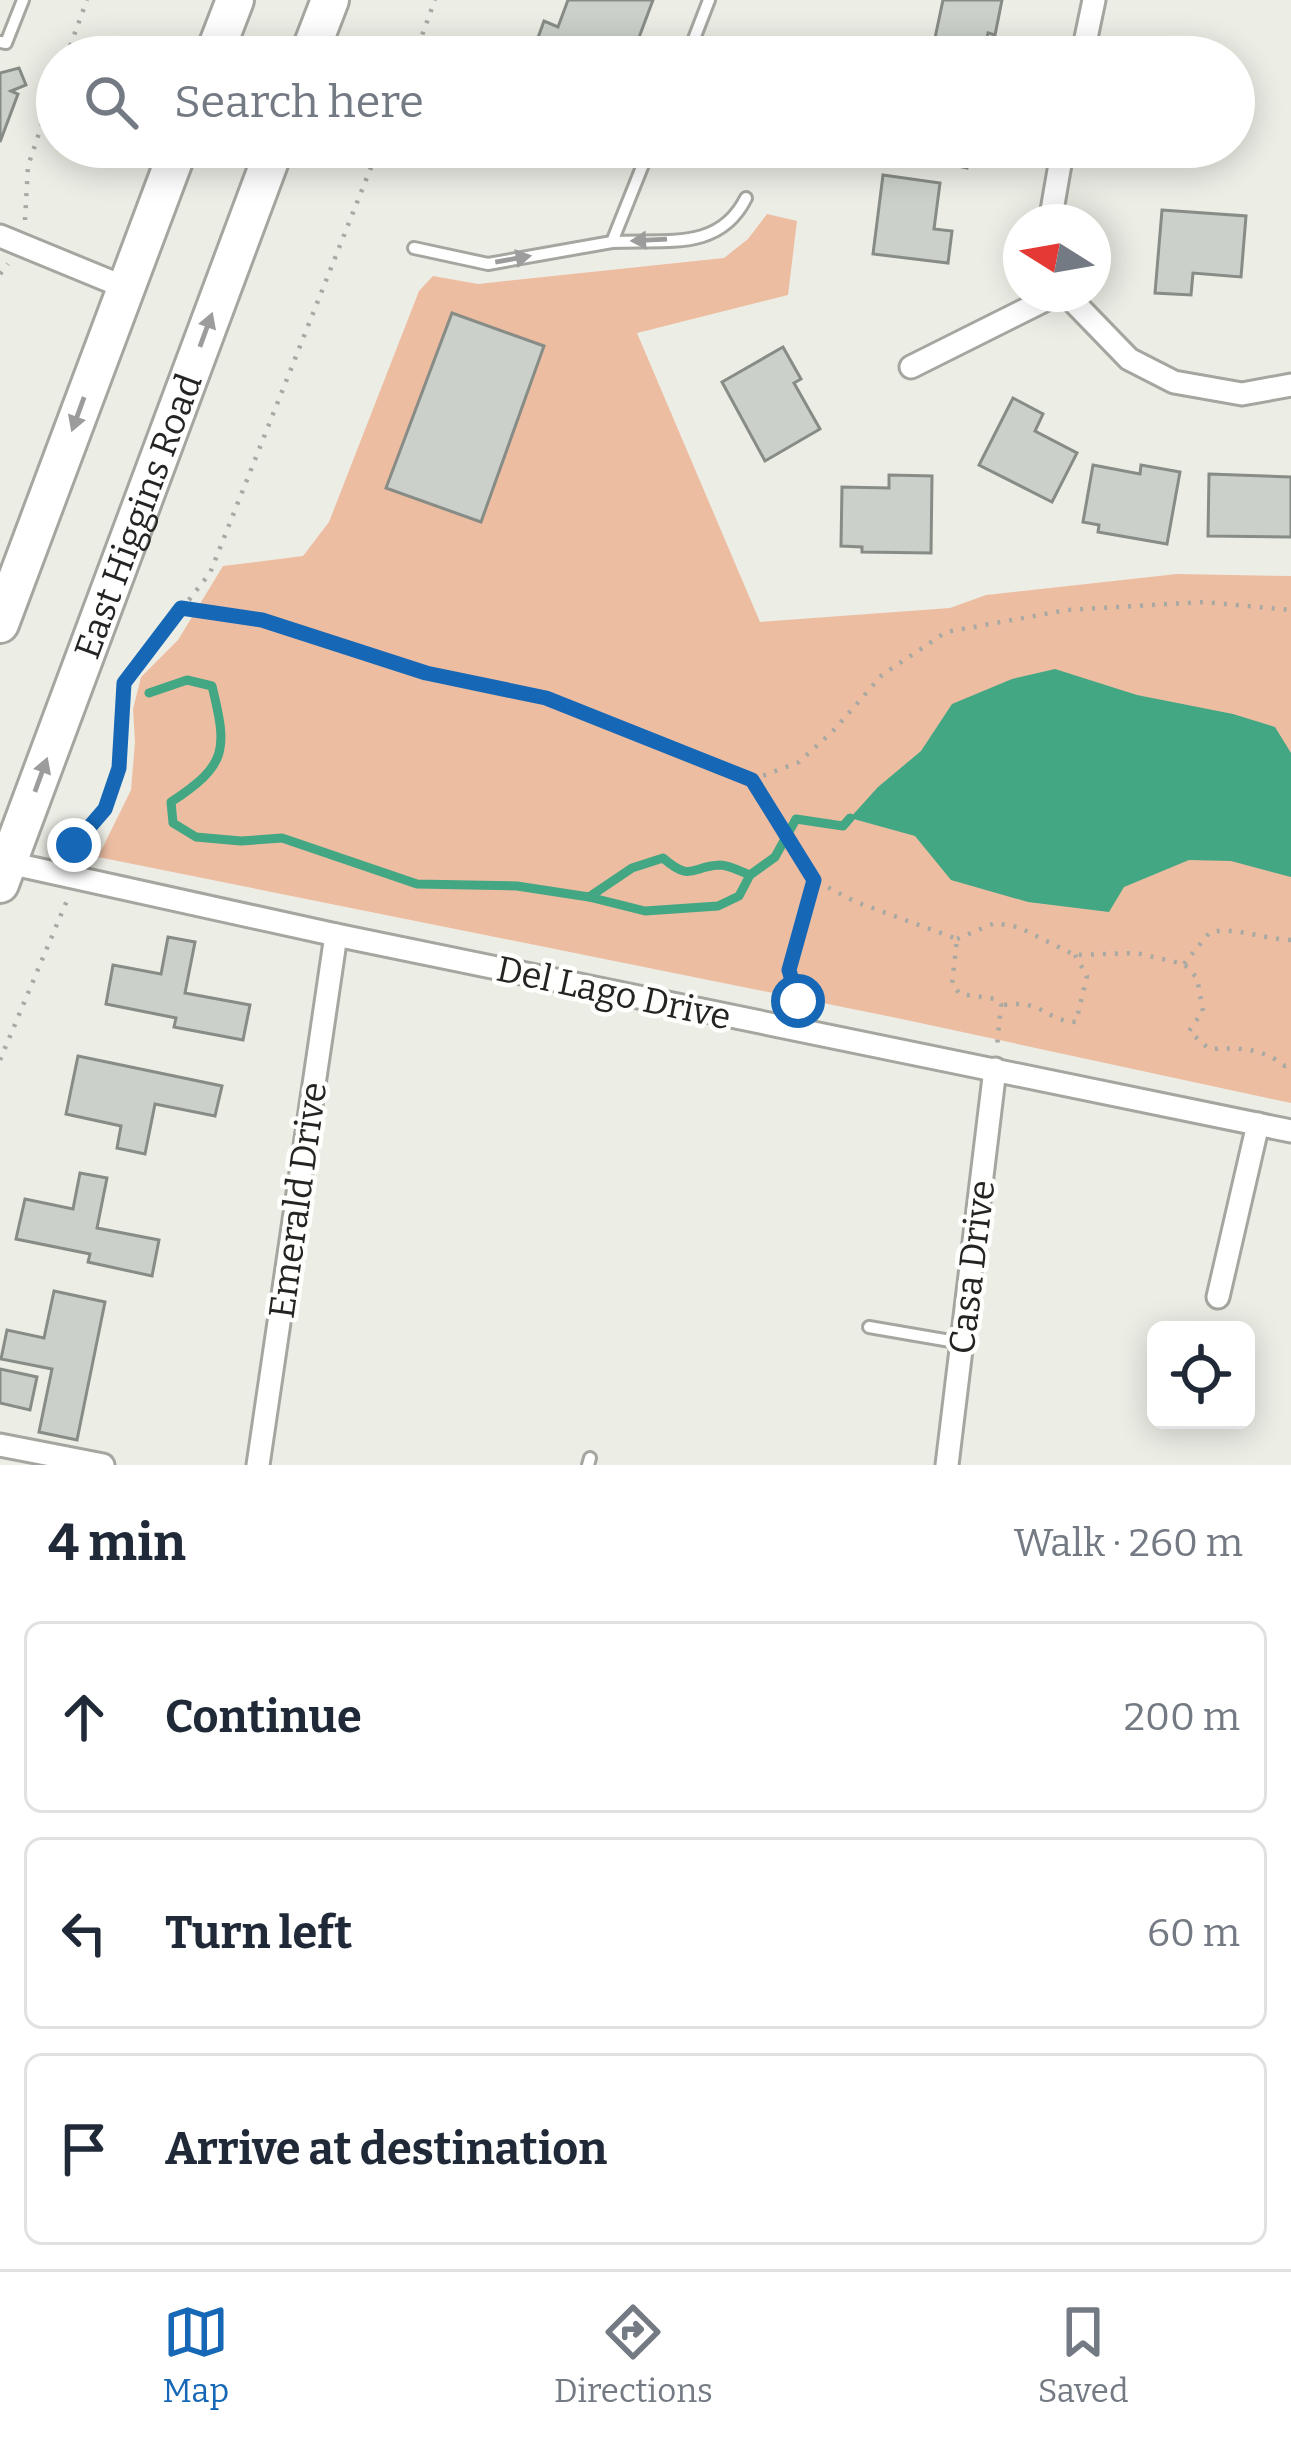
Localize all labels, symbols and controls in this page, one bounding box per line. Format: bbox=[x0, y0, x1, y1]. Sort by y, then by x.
search box bbox=[36, 36, 1255, 168]
icon: search bbox=[78, 69, 144, 135]
text: Search here bbox=[174, 75, 424, 129]
north arrow bbox=[1003, 204, 1111, 312]
one-way arrow bbox=[629, 231, 667, 250]
one-way arrow bbox=[495, 250, 532, 269]
one-way arrow bbox=[198, 312, 216, 348]
street label: East Higgins Road bbox=[65, 367, 212, 665]
one-way arrow bbox=[68, 396, 86, 432]
one-way arrow bbox=[33, 756, 52, 792]
route end bbox=[47, 818, 101, 872]
street label: Del Lago Drive bbox=[493, 947, 735, 1039]
route start bbox=[771, 974, 825, 1028]
street label: Emerald Drive bbox=[260, 1079, 336, 1321]
street label: Casa Drive bbox=[939, 1178, 1004, 1357]
map controls bbox=[1147, 1321, 1255, 1429]
button: locate bbox=[1147, 1321, 1255, 1429]
text: 4 min bbox=[48, 1512, 186, 1574]
text: Walk · 260 m bbox=[1014, 1520, 1243, 1566]
icon: ahead bbox=[51, 1684, 117, 1750]
text: Continue bbox=[165, 1690, 362, 1744]
text: 200 m bbox=[1124, 1694, 1240, 1740]
icon: left bbox=[51, 1900, 117, 1966]
text: Turn left bbox=[165, 1906, 352, 1960]
text: 60 m bbox=[1147, 1910, 1240, 1956]
icon: arrive bbox=[51, 2116, 117, 2182]
text: Arrive at destination bbox=[165, 2122, 607, 2176]
tab: Map bbox=[163, 2299, 229, 2411]
tab: Directions bbox=[554, 2299, 713, 2411]
tab: Saved bbox=[1038, 2299, 1128, 2411]

